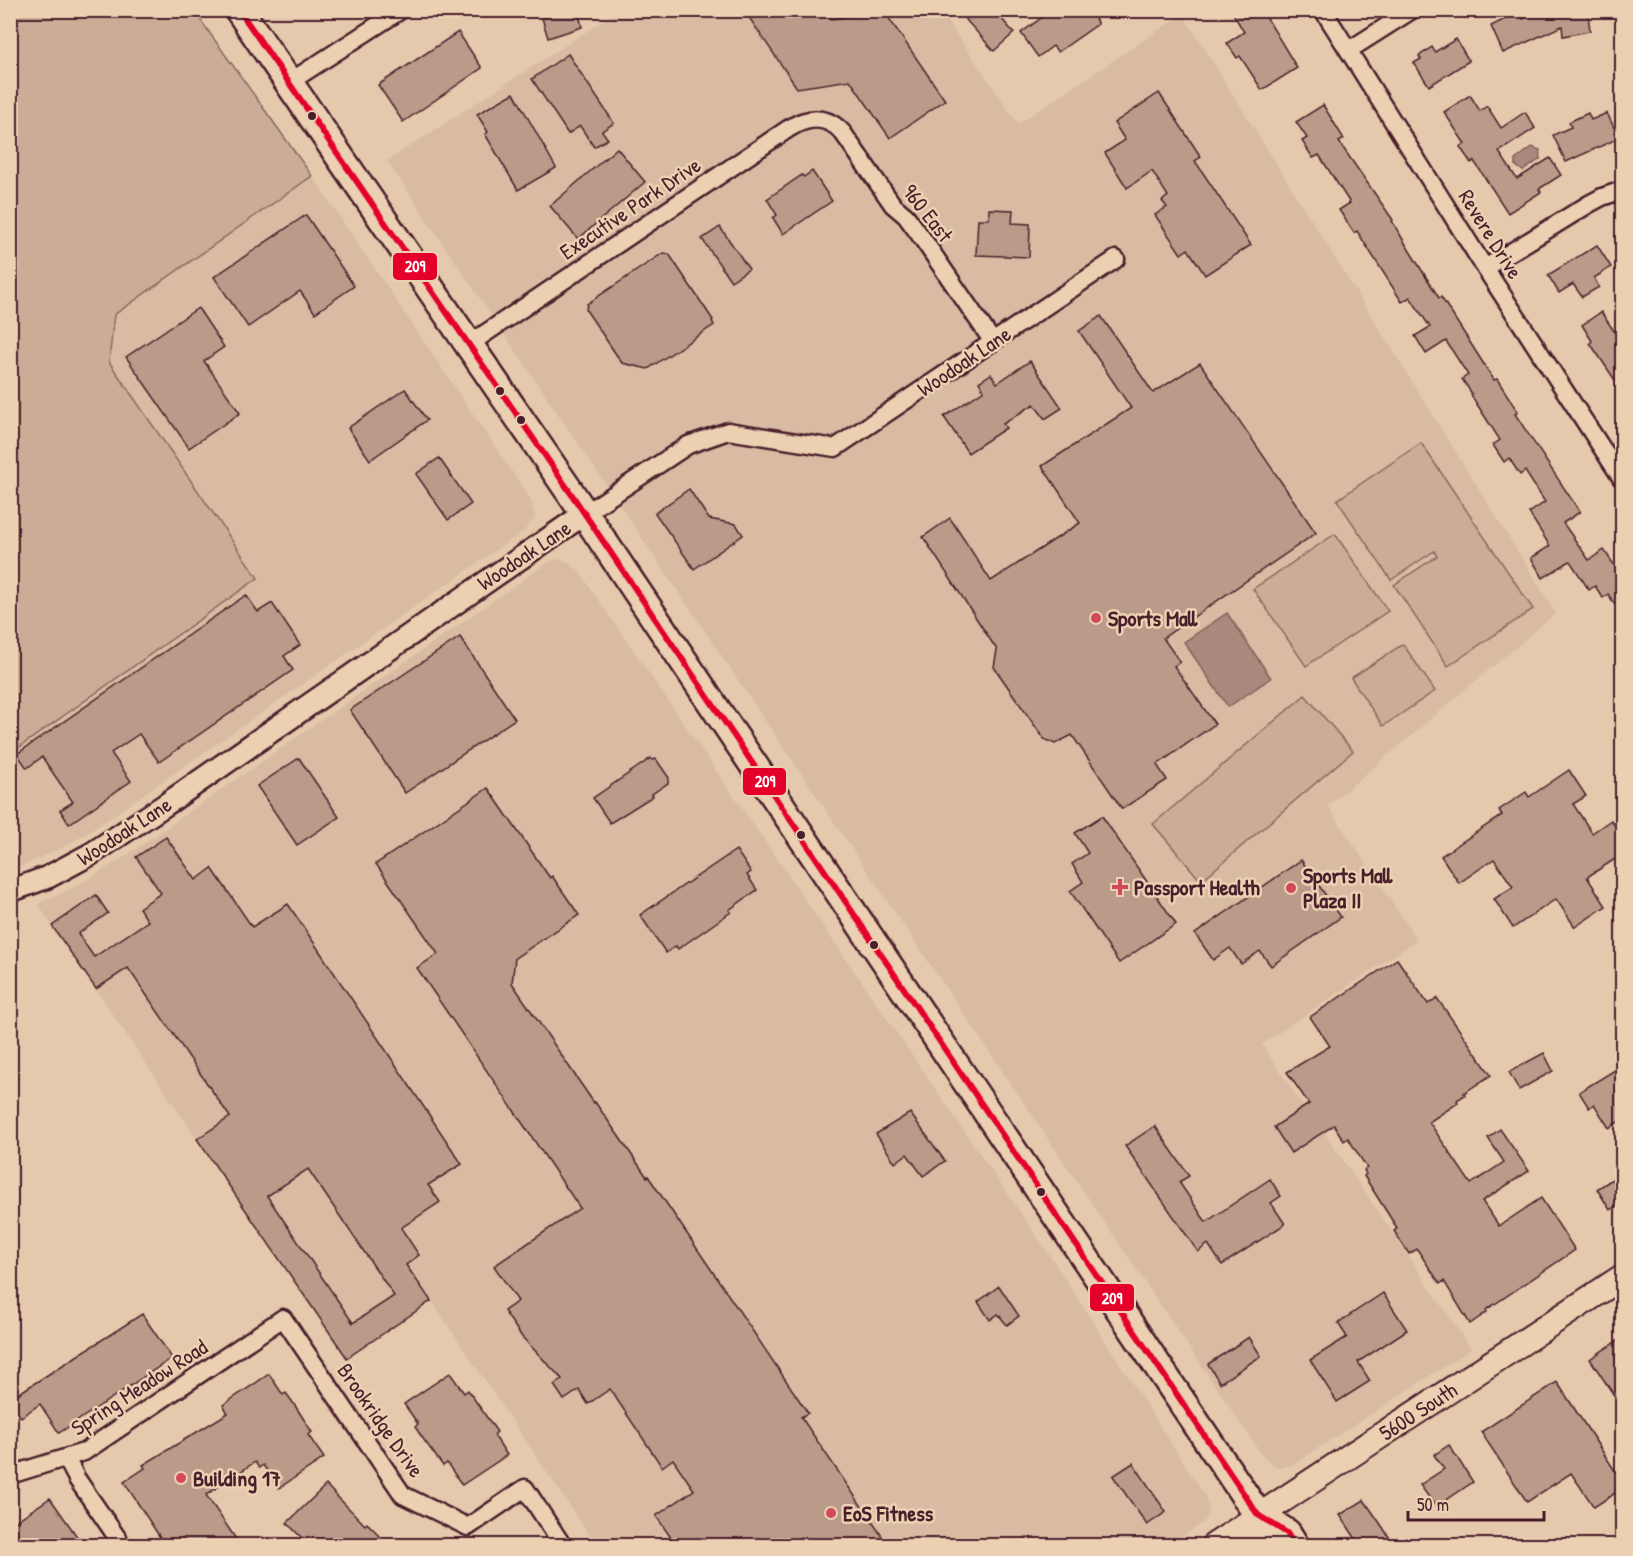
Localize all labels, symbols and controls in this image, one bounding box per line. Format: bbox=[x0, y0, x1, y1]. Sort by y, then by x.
unlabelled marker bbox=[306, 110, 318, 122]
street label: Executive Park Drive bbox=[554, 150, 707, 266]
street label: 960 East bbox=[896, 178, 960, 249]
street label: Revere Drive bbox=[1452, 184, 1530, 285]
line badge: 209 bbox=[392, 252, 438, 281]
text: 209 bbox=[405, 255, 425, 277]
street label: Woodoak Lane bbox=[911, 318, 1017, 403]
unlabelled marker bbox=[494, 385, 506, 397]
unlabelled marker bbox=[515, 414, 527, 426]
street label: Woodoak Lane bbox=[471, 512, 577, 597]
place label: Sports Mall bbox=[1108, 603, 1198, 634]
marker: Sports Mall bbox=[1089, 611, 1103, 625]
line badge: 209 bbox=[742, 767, 787, 796]
text: 209 bbox=[755, 770, 775, 792]
street label: Woodoak Lane bbox=[71, 789, 177, 873]
unlabelled marker bbox=[795, 829, 807, 841]
place label: Sports Mall Plaza II bbox=[1303, 860, 1393, 915]
place label: Passport Health bbox=[1134, 872, 1261, 903]
marker: Passport Health bbox=[1111, 878, 1129, 896]
marker: Sports Mall Plaza II bbox=[1284, 881, 1298, 895]
unlabelled marker bbox=[868, 939, 880, 951]
unlabelled marker bbox=[1035, 1186, 1047, 1198]
line badge: 209 bbox=[1089, 1283, 1135, 1312]
text: 209 bbox=[1102, 1287, 1122, 1309]
street label: Spring Meadow Road bbox=[65, 1331, 213, 1442]
street label: Brookridge Drive bbox=[330, 1357, 432, 1483]
street label: 5600 South bbox=[1373, 1375, 1463, 1447]
place label: Building 17 bbox=[193, 1463, 281, 1494]
marker: Building 17 bbox=[174, 1471, 188, 1485]
scale bar bbox=[1408, 1484, 1544, 1522]
text: 50 m bbox=[1417, 1492, 1449, 1517]
place label: EoS Fitness bbox=[843, 1498, 934, 1528]
marker: EoS Fitness bbox=[824, 1506, 838, 1520]

